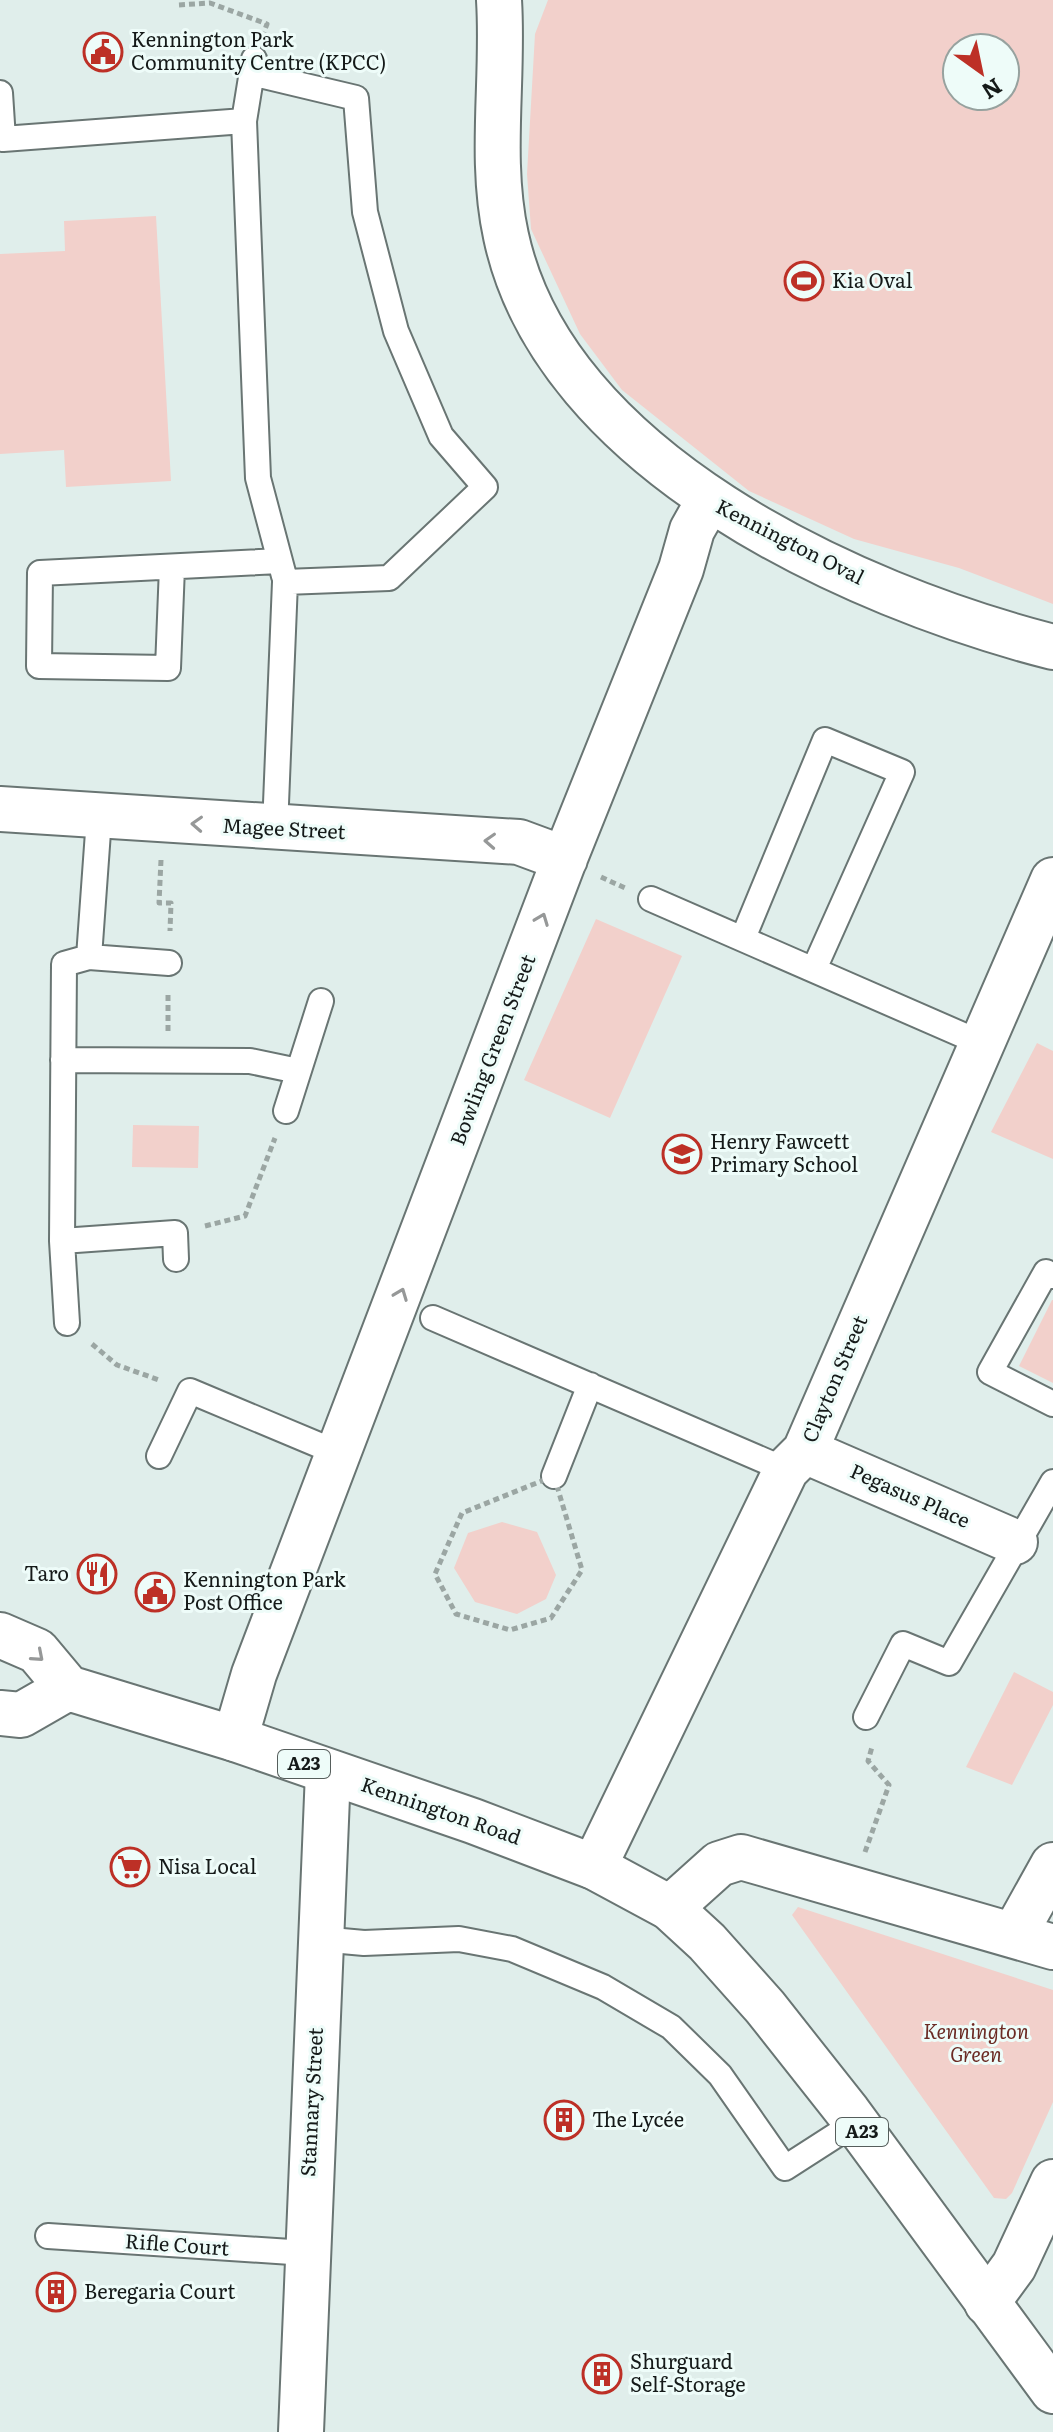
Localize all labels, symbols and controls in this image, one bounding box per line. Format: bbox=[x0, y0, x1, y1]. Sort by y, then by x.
place label: Kennington Park Community Centre (KPCC) bbox=[131, 23, 386, 76]
public building icon: Kennington Park Community Centre (KPCC) bbox=[82, 31, 124, 73]
north arrow bbox=[941, 32, 1021, 112]
text: N bbox=[976, 71, 1009, 109]
sports icon: Kia Oval bbox=[783, 260, 825, 302]
place label: Kia Oval bbox=[832, 264, 913, 294]
street label: Kennington Oval bbox=[711, 490, 871, 591]
street label: Magee Street bbox=[222, 809, 346, 845]
one-way arrow bbox=[190, 816, 203, 833]
one-way arrow bbox=[483, 833, 496, 850]
one-way arrow bbox=[532, 913, 549, 927]
street label: Bowling Green Street bbox=[441, 949, 541, 1149]
place label: Henry Fawcett Primary School bbox=[710, 1125, 858, 1178]
school or university icon: Henry Fawcett Primary School bbox=[661, 1133, 703, 1175]
one-way arrow bbox=[391, 1288, 408, 1302]
street label: Clayton Street bbox=[793, 1310, 873, 1447]
street label: Pegasus Place bbox=[846, 1454, 976, 1534]
restaurant icon: Taro bbox=[76, 1553, 118, 1595]
place label: Taro bbox=[24, 1557, 69, 1587]
place label: Kennington Park Post Office bbox=[183, 1563, 347, 1616]
public building icon: Kennington Park Post Office bbox=[134, 1571, 176, 1613]
one-way arrow bbox=[29, 1646, 44, 1661]
road number: A23 bbox=[278, 1750, 330, 1778]
street label: Kennington Road bbox=[358, 1768, 526, 1851]
supermarket icon: Nisa Local bbox=[109, 1846, 151, 1888]
place label: Nisa Local bbox=[158, 1850, 257, 1880]
park label: Kennington Green bbox=[923, 2015, 1029, 2068]
street label: Stannary Street bbox=[291, 2027, 329, 2177]
building icon: The Lycée bbox=[543, 2099, 585, 2141]
place label: The Lycée bbox=[592, 2103, 684, 2133]
road number: A23 bbox=[836, 2118, 888, 2146]
street label: Rifle Court bbox=[124, 2224, 230, 2262]
building icon: Beregaria Court bbox=[35, 2271, 77, 2313]
place label: Beregaria Court bbox=[84, 2275, 235, 2305]
place label: Shurguard Self-Storage bbox=[630, 2345, 746, 2398]
building icon: Shurguard Self-Storage bbox=[581, 2353, 623, 2395]

